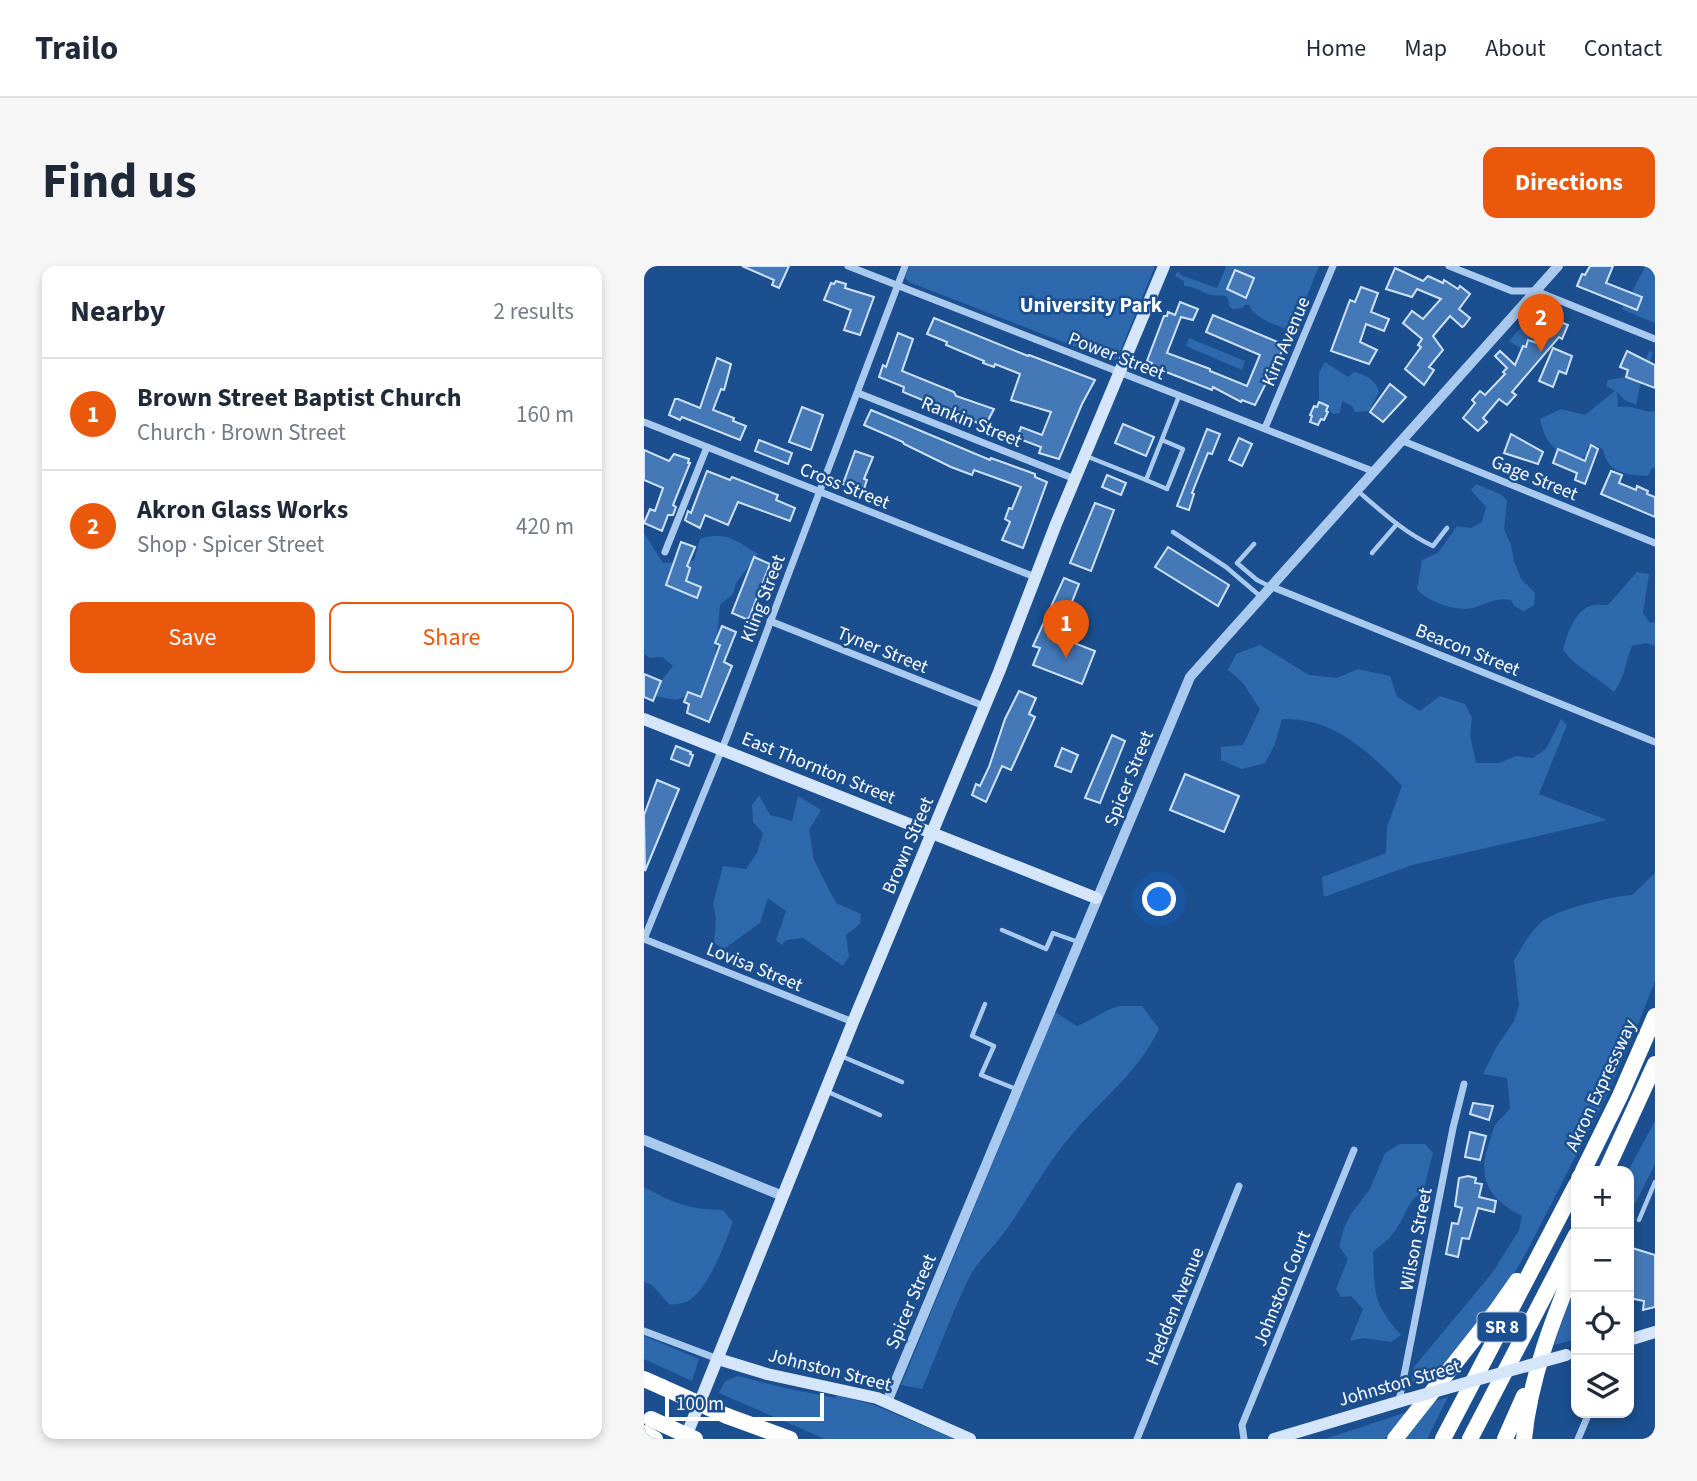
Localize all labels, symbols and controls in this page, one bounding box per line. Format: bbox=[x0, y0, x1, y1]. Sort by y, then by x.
text: Trailo bbox=[35, 25, 118, 72]
text: Home bbox=[1306, 31, 1366, 66]
text: Map bbox=[1404, 31, 1447, 66]
text: About bbox=[1485, 31, 1546, 66]
text: Contact bbox=[1584, 31, 1662, 66]
text: Find us bbox=[42, 147, 197, 217]
button: Directions bbox=[1483, 147, 1655, 218]
text: Nearby bbox=[70, 290, 165, 333]
district label: University Park bbox=[1020, 290, 1163, 320]
street label: Kirn Avenue bbox=[1255, 293, 1317, 391]
pin: 2 bbox=[1518, 294, 1564, 352]
text: 2 results bbox=[494, 295, 574, 328]
street label: Power Street bbox=[1064, 326, 1169, 387]
text: Brown Street Baptist Church bbox=[137, 379, 462, 416]
street label: Rankin Street bbox=[917, 390, 1026, 455]
text: 1 bbox=[87, 398, 99, 431]
text: 160 m bbox=[516, 398, 574, 431]
text: Church · Brown Street bbox=[137, 416, 346, 449]
street label: Gage Street bbox=[1487, 449, 1582, 508]
street label: Cross Street bbox=[795, 456, 894, 517]
text: Akron Glass Works bbox=[137, 491, 348, 528]
text: 2 bbox=[87, 510, 99, 543]
text: 420 m bbox=[516, 510, 574, 543]
text: Shop · Spicer Street bbox=[137, 528, 324, 561]
street label: Kling Street bbox=[734, 550, 793, 646]
pin: 1 bbox=[1043, 600, 1089, 658]
button: Save bbox=[70, 602, 315, 673]
button: Share bbox=[329, 602, 574, 673]
street label: Beacon Street bbox=[1411, 617, 1524, 684]
street label: Tyner Street bbox=[833, 620, 933, 681]
street label: East Thornton Street bbox=[738, 725, 900, 812]
street label: Spicer Street bbox=[1098, 726, 1161, 830]
street label: Brown Street bbox=[876, 792, 941, 898]
your location bbox=[1142, 882, 1176, 916]
street label: Lovisa Street bbox=[702, 936, 807, 999]
street label: Akron Expressway bbox=[1559, 1015, 1644, 1156]
map controls bbox=[1571, 1166, 1634, 1418]
button: + bbox=[1571, 1166, 1634, 1229]
street label: Wilson Street bbox=[1393, 1185, 1440, 1293]
street label: Johnston Court bbox=[1247, 1226, 1318, 1351]
button: − bbox=[1571, 1229, 1634, 1292]
street label: Hedden Avenue bbox=[1139, 1244, 1211, 1370]
street label: Spicer Street bbox=[879, 1249, 944, 1353]
button: locate bbox=[1571, 1292, 1634, 1355]
road number: SR 8 bbox=[1478, 1312, 1526, 1342]
street label: Johnston Street bbox=[765, 1342, 895, 1399]
street label: Johnston Street bbox=[1335, 1353, 1464, 1414]
button: layers bbox=[1571, 1355, 1634, 1418]
scale bar bbox=[665, 1390, 824, 1422]
text: 100 m bbox=[676, 1391, 724, 1418]

